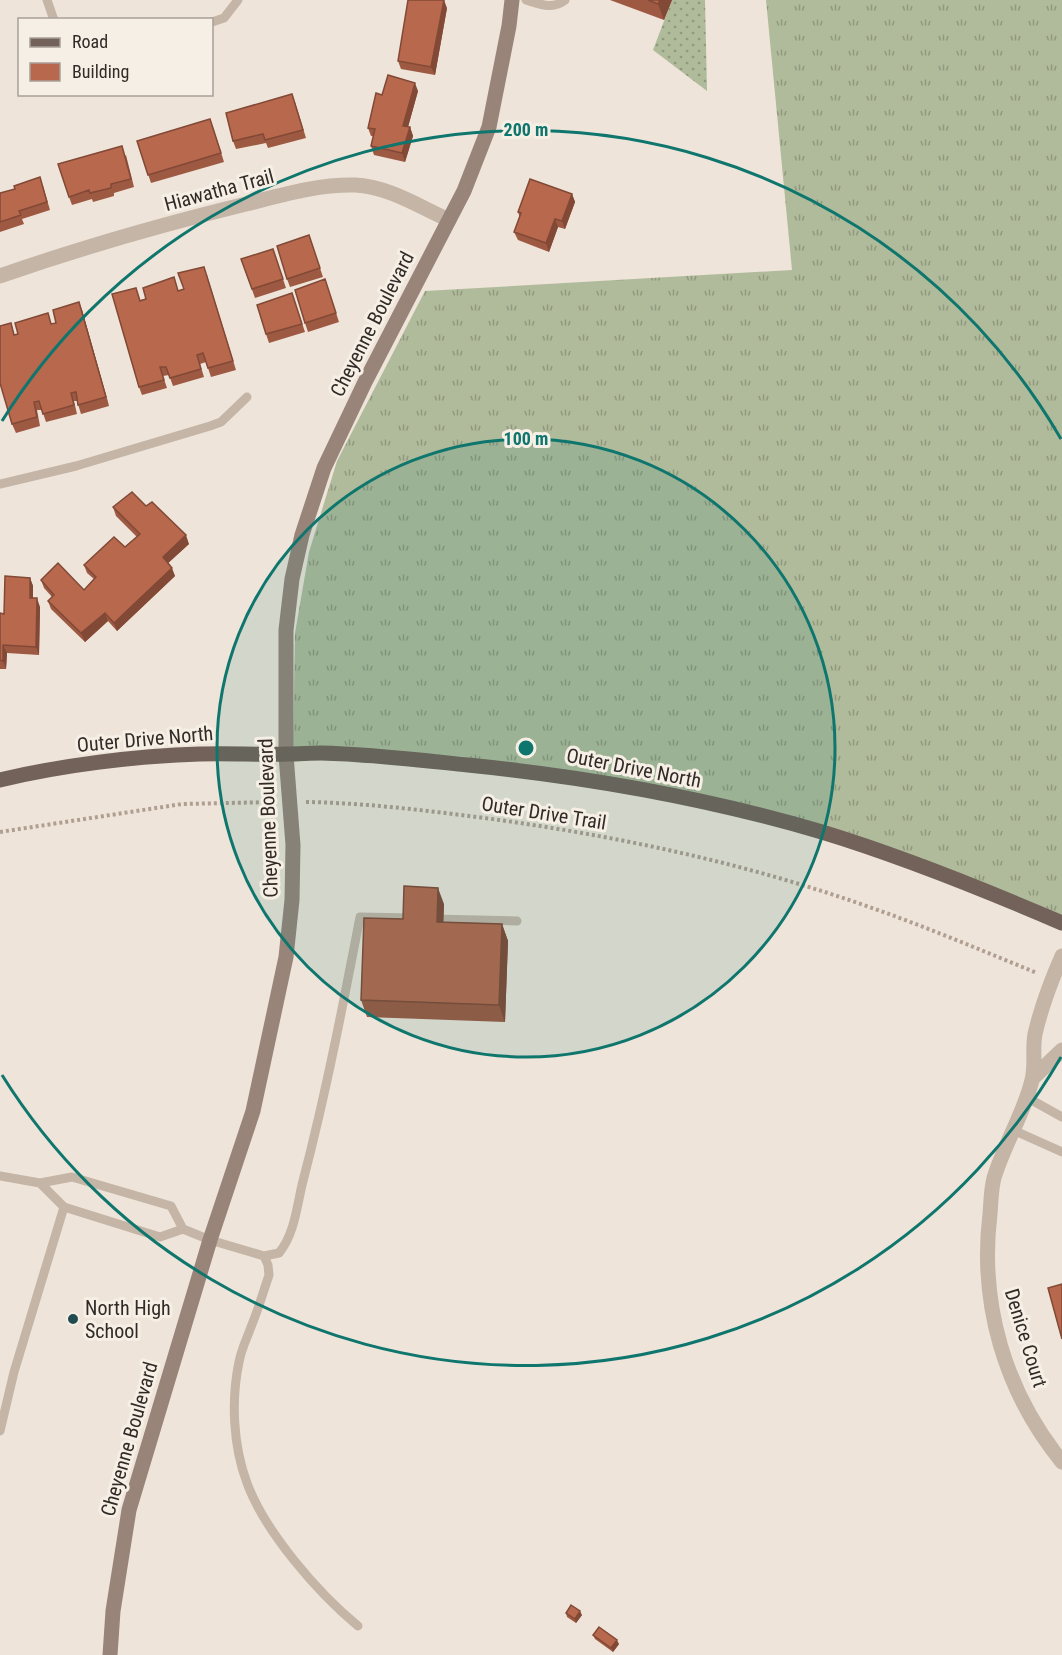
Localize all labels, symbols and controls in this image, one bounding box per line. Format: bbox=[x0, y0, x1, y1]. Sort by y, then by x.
legend bbox=[18, 18, 213, 96]
text: Road bbox=[72, 31, 108, 52]
text: Building bbox=[72, 61, 129, 82]
text: 200 m bbox=[504, 119, 548, 140]
street label: Hiawatha Trail bbox=[161, 164, 277, 216]
street label: Cheyenne Boulevard bbox=[325, 248, 419, 400]
text: 100 m bbox=[504, 428, 548, 449]
street label: Outer Drive North bbox=[76, 721, 214, 757]
street label: Cheyenne Boulevard bbox=[253, 738, 283, 898]
centre of rings bbox=[516, 738, 536, 758]
street label: Outer Drive North bbox=[565, 743, 703, 793]
street label: Outer Drive Trail bbox=[480, 791, 608, 835]
street label: Denice Court bbox=[1000, 1286, 1052, 1390]
place label: North High School bbox=[85, 1296, 171, 1343]
marker: North High School bbox=[66, 1312, 80, 1326]
street label: Cheyenne Boulevard bbox=[95, 1359, 163, 1519]

